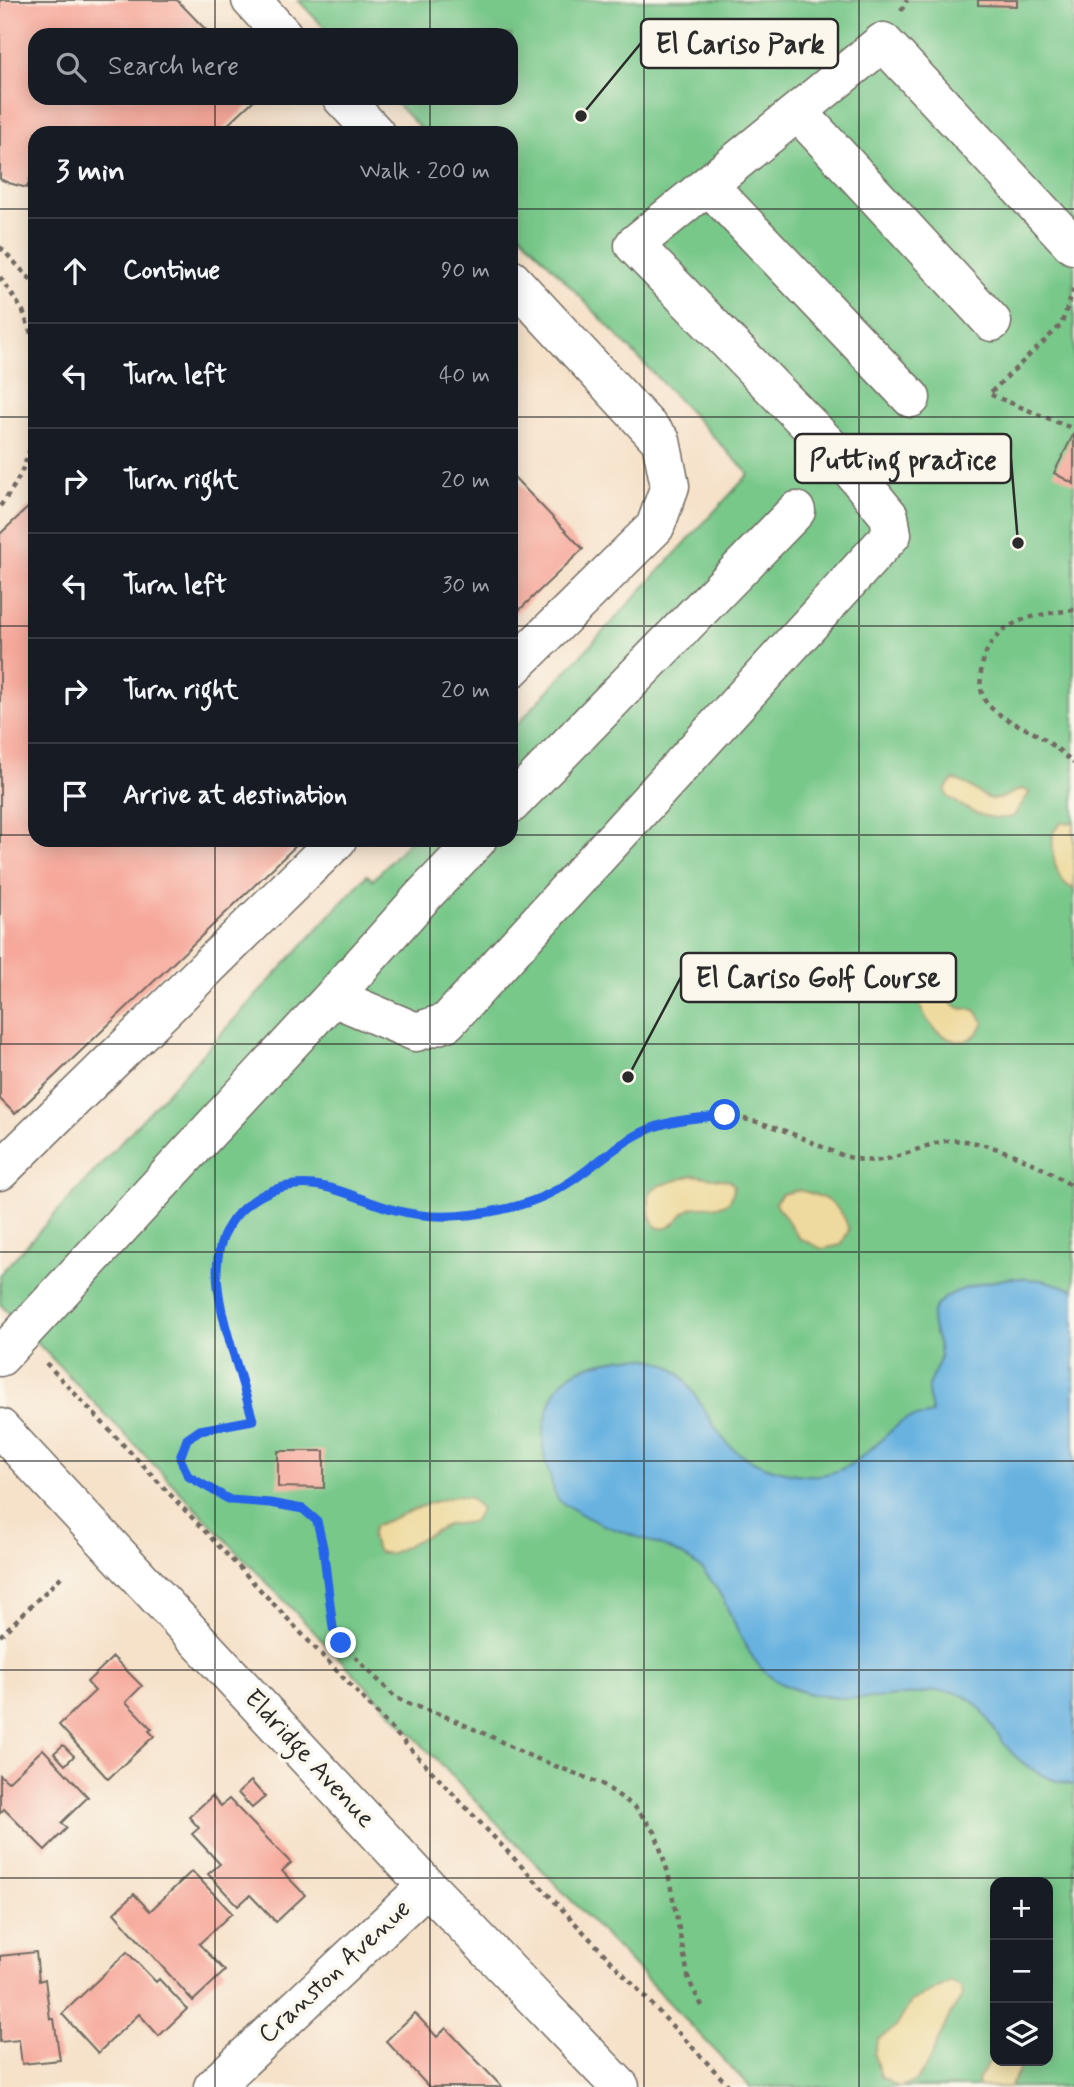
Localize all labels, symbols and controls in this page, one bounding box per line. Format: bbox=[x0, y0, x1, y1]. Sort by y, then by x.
callout: El Cariso Park bbox=[641, 19, 838, 68]
text: El Cariso Park bbox=[655, 27, 825, 64]
search box bbox=[28, 28, 518, 105]
icon: search bbox=[52, 48, 90, 86]
text: Search here bbox=[108, 50, 239, 84]
text: 3 min bbox=[56, 152, 125, 191]
text: Walk · 200 m bbox=[360, 157, 490, 187]
icon: ahead bbox=[56, 252, 94, 290]
text: Continue bbox=[123, 254, 220, 288]
text: 90 m bbox=[441, 256, 490, 286]
icon: left bbox=[56, 357, 94, 395]
text: Turn left bbox=[123, 359, 227, 393]
text: 40 m bbox=[439, 361, 490, 391]
callout: Putting practice bbox=[795, 434, 1011, 483]
text: Putting practice bbox=[809, 443, 997, 483]
icon: right bbox=[56, 462, 94, 500]
text: Turn right bbox=[123, 464, 239, 498]
text: 20 m bbox=[441, 466, 490, 496]
icon: left bbox=[56, 567, 94, 605]
text: Turn left bbox=[123, 569, 227, 603]
text: 30 m bbox=[442, 571, 490, 601]
icon: right bbox=[56, 672, 94, 710]
text: Turn right bbox=[123, 674, 239, 708]
text: 20 m bbox=[441, 676, 490, 706]
icon: arrive bbox=[56, 777, 94, 815]
text: Arrive at destination bbox=[123, 779, 347, 813]
callout: El Cariso Golf Course bbox=[681, 953, 956, 1002]
text: El Cariso Golf Course bbox=[696, 961, 940, 998]
route start bbox=[709, 1099, 740, 1130]
route end bbox=[325, 1627, 356, 1658]
street label: Eldridge Avenue bbox=[234, 1682, 382, 1838]
map controls bbox=[990, 1877, 1053, 2066]
button: + bbox=[990, 1877, 1053, 1940]
street label: Cranston Avenue bbox=[251, 1892, 419, 2052]
button: − bbox=[990, 1940, 1053, 2003]
button: layers bbox=[990, 2003, 1053, 2066]

